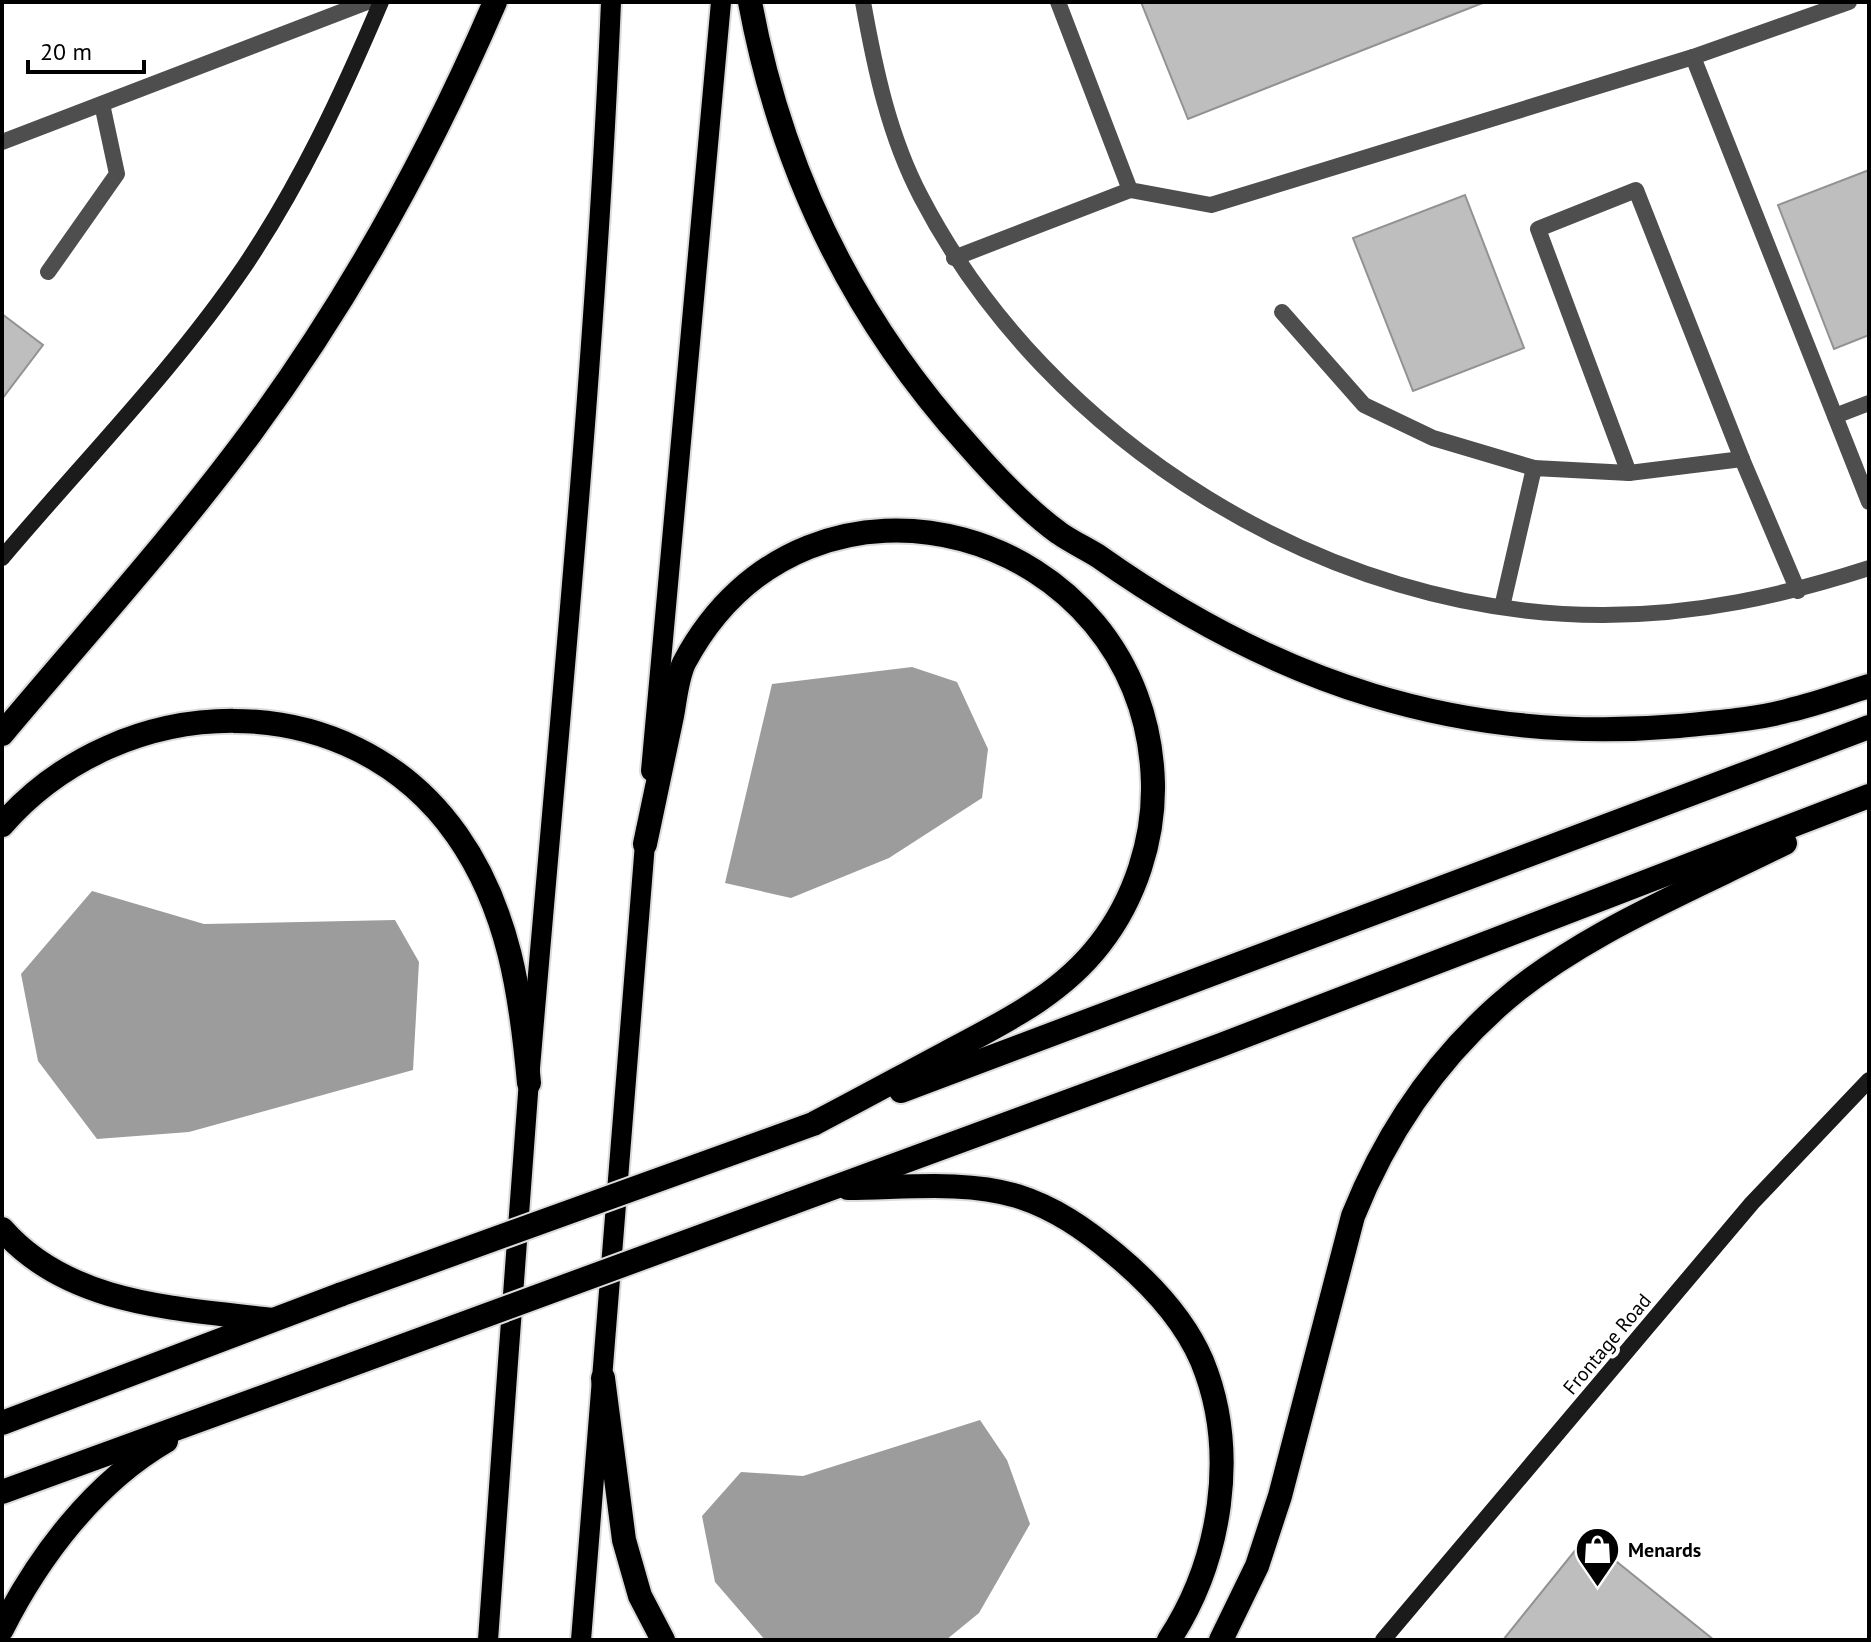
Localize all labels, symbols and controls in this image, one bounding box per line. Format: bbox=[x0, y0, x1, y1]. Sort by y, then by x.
scale bar bbox=[28, 24, 144, 74]
text: 20 m bbox=[40, 36, 92, 67]
street label: Frontage Road bbox=[1557, 1288, 1657, 1400]
shop icon: Menards bbox=[1573, 1526, 1621, 1589]
place label: Menards bbox=[1628, 1537, 1701, 1563]

